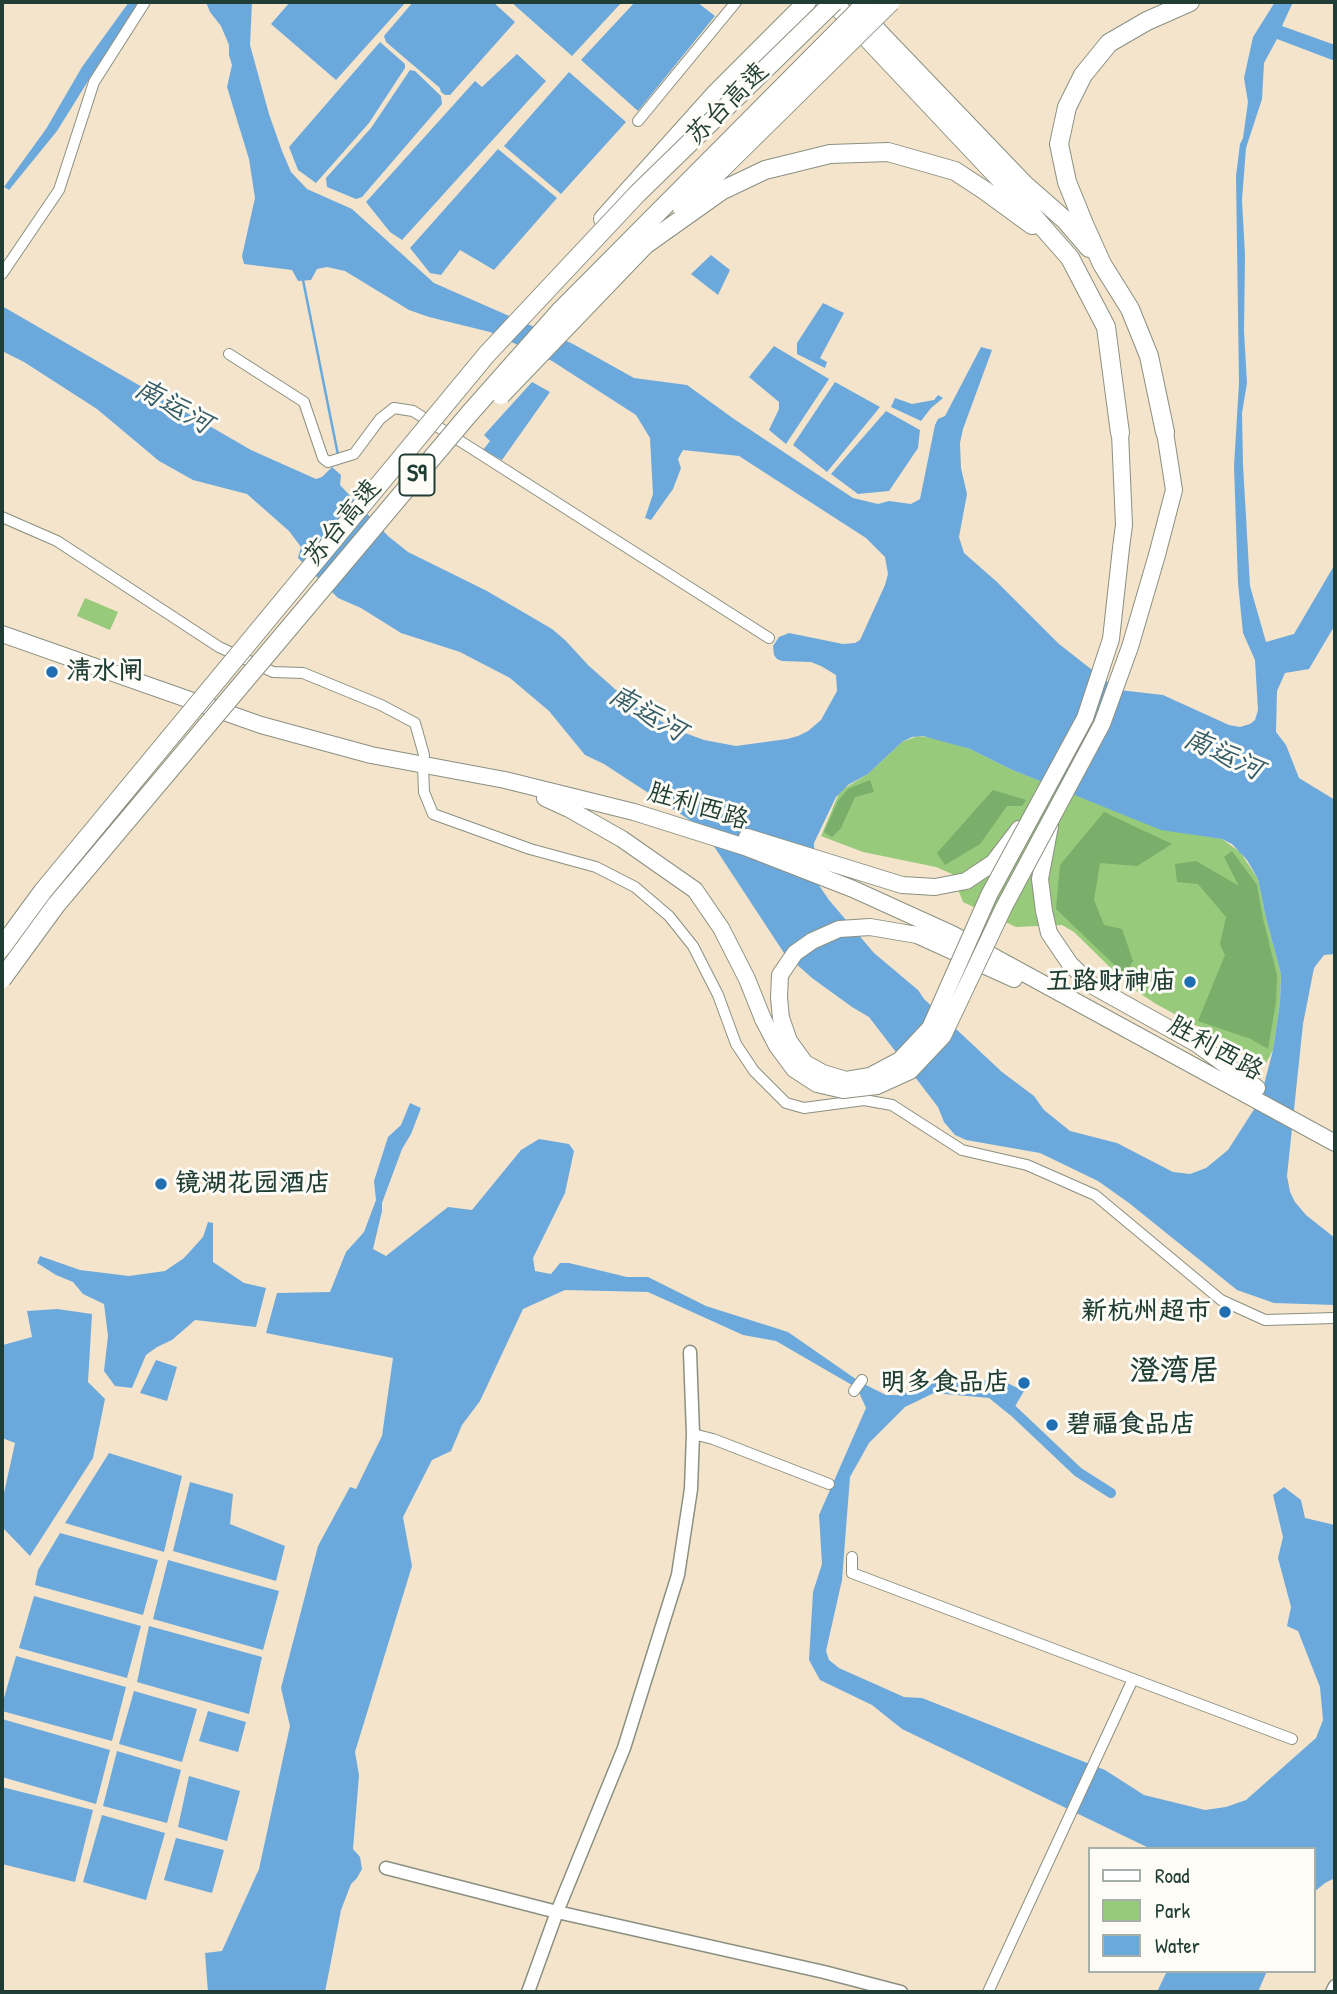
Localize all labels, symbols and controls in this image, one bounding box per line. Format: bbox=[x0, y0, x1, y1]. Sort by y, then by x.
street label: 苏台高速 bbox=[680, 56, 776, 152]
water label: 南运河 bbox=[128, 372, 218, 442]
road number: S9 bbox=[400, 454, 434, 496]
street label: 苏台高速 bbox=[298, 473, 388, 573]
place label: 清水闸 bbox=[66, 656, 144, 688]
marker: 清水闸 bbox=[44, 664, 60, 680]
water label: 南运河 bbox=[602, 678, 692, 750]
water label: 南运河 bbox=[1178, 722, 1268, 788]
street label: 胜利西路 bbox=[644, 777, 752, 837]
place label: 五路财神庙 bbox=[1046, 966, 1176, 998]
marker: 五路财神庙 bbox=[1182, 974, 1198, 990]
street label: 胜利西路 bbox=[1162, 1010, 1268, 1088]
place label: 镜湖花园酒店 bbox=[175, 1168, 331, 1200]
marker: 镜湖花园酒店 bbox=[153, 1176, 169, 1192]
place label: 新杭州超市 bbox=[1081, 1296, 1211, 1328]
marker: 新杭州超市 bbox=[1217, 1304, 1233, 1320]
district label: 澄湾居 bbox=[1130, 1354, 1220, 1390]
place label: 明多食品店 bbox=[880, 1367, 1010, 1399]
marker: 明多食品店 bbox=[1016, 1375, 1032, 1391]
place label: 碧福食品店 bbox=[1066, 1409, 1196, 1441]
marker: 碧福食品店 bbox=[1044, 1417, 1060, 1433]
legend bbox=[1088, 1847, 1316, 1973]
text: Road bbox=[1155, 1861, 1189, 1890]
text: Park bbox=[1155, 1896, 1190, 1925]
text: Water bbox=[1155, 1931, 1200, 1960]

